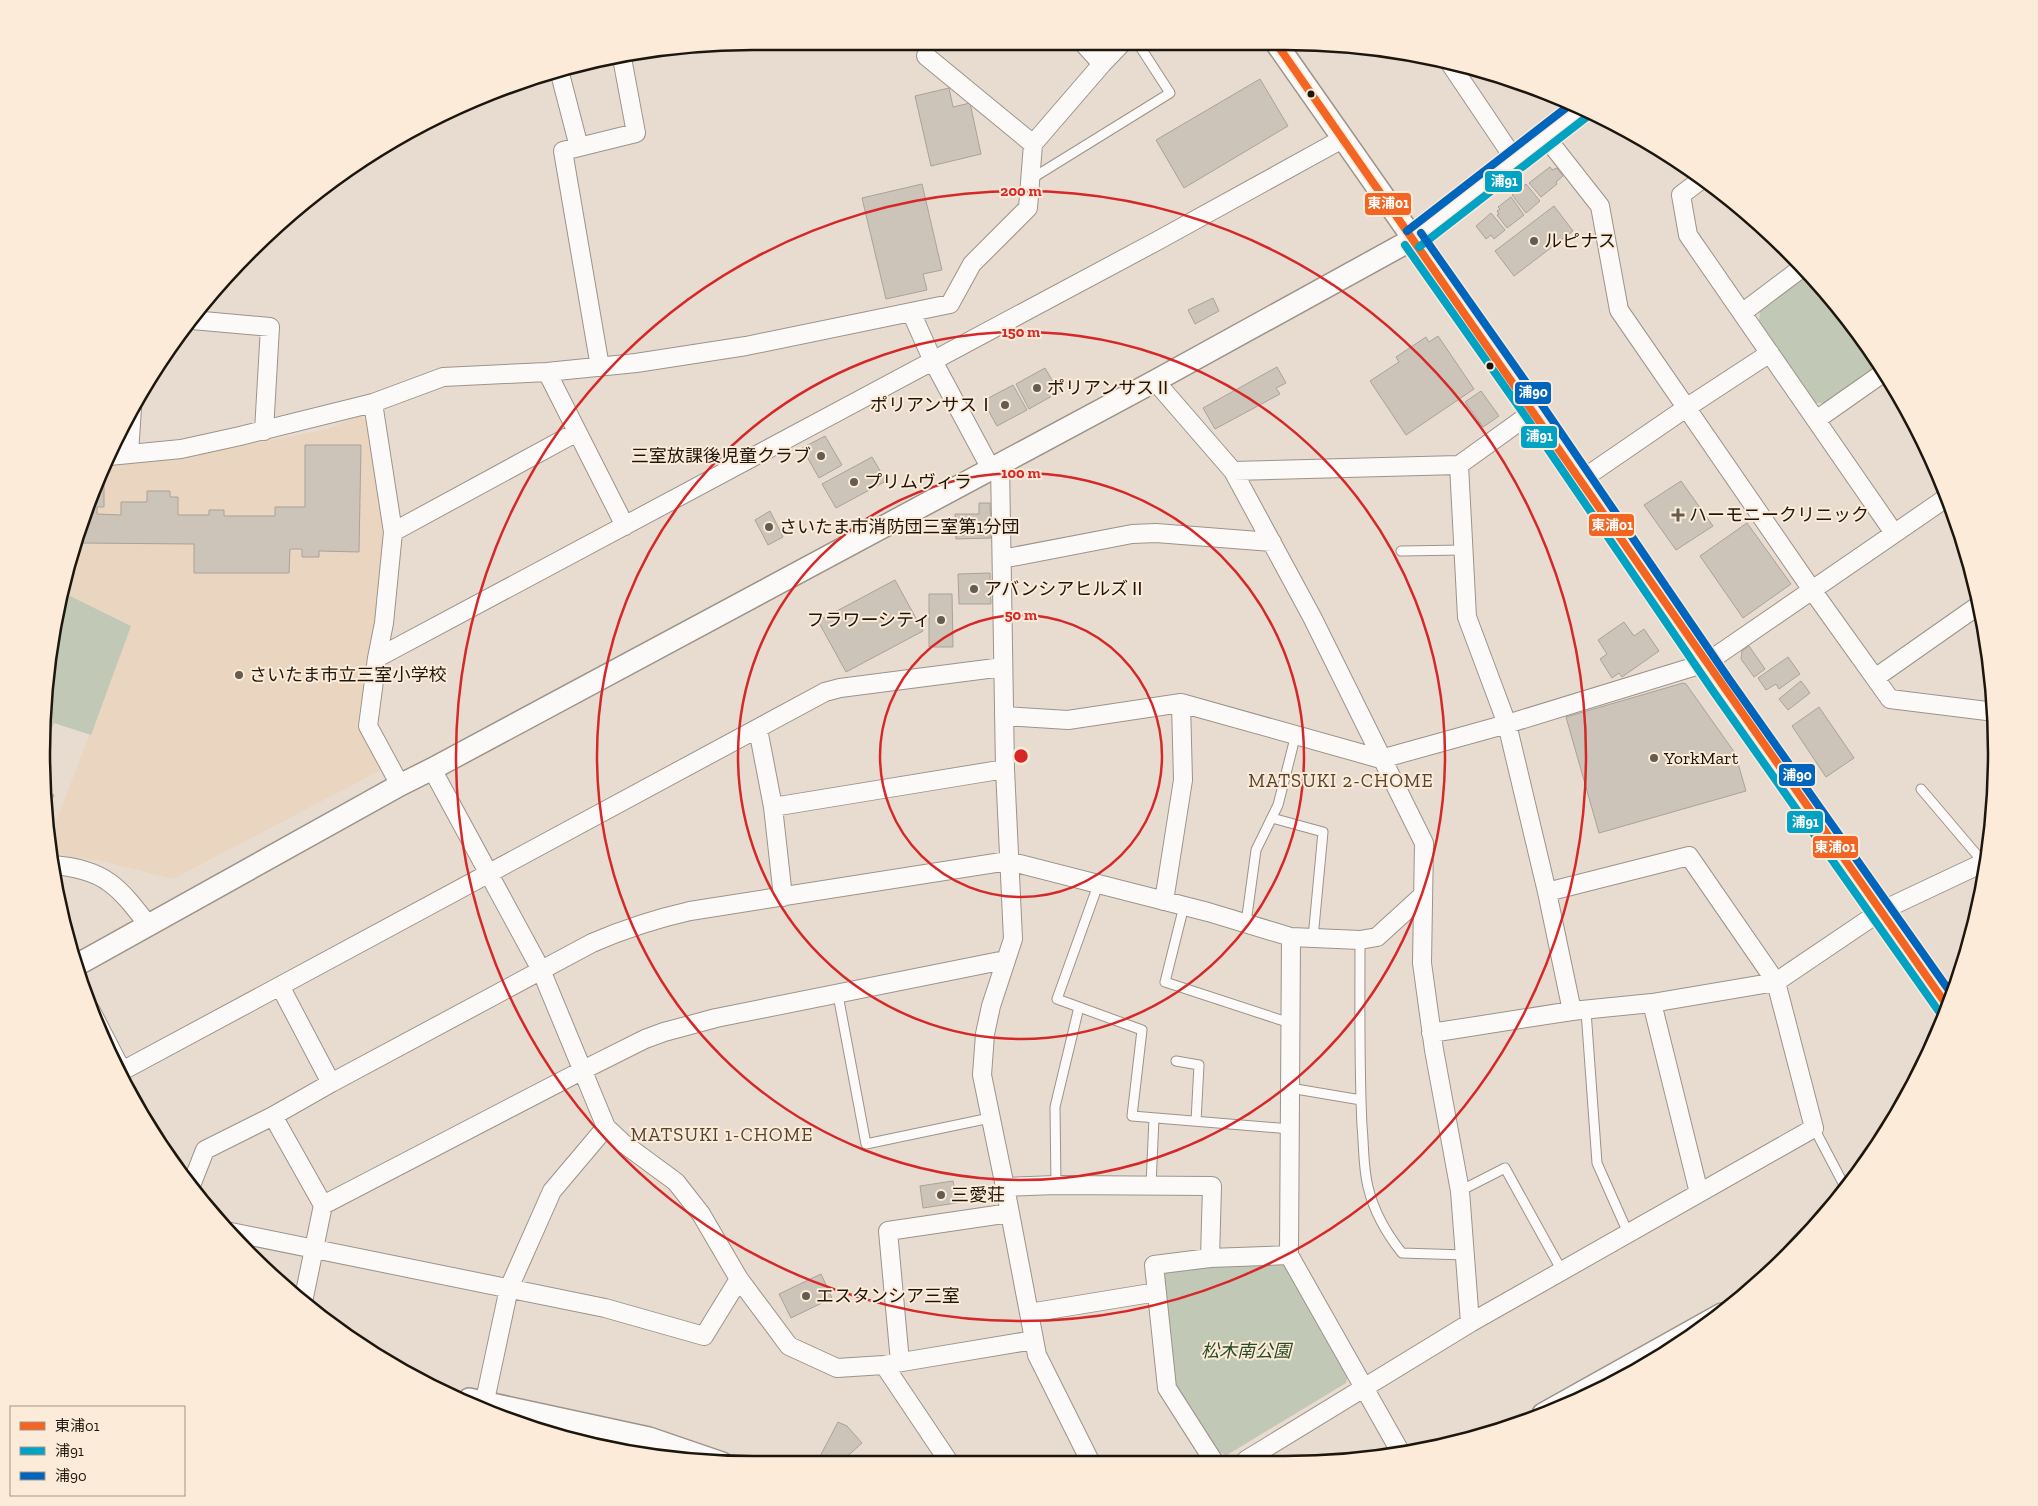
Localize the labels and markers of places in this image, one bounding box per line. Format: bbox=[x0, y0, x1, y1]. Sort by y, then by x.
unlabelled marker bbox=[1306, 89, 1316, 99]
place label: ルピナス bbox=[1544, 230, 1616, 252]
marker: ルピナス bbox=[1528, 235, 1540, 247]
unlabelled marker bbox=[1485, 361, 1495, 371]
place label: ポリアンサスⅡ bbox=[1047, 377, 1172, 399]
marker: ポリアンサスⅡ bbox=[1031, 382, 1043, 394]
place label: ポリアンサスⅠ bbox=[870, 394, 995, 416]
marker: ポリアンサスⅠ bbox=[999, 399, 1011, 411]
place label: 三室放課後児童クラブ bbox=[631, 445, 811, 467]
marker: 三室放課後児童クラブ bbox=[815, 450, 827, 462]
place label: プリムヴィラ bbox=[864, 471, 972, 493]
marker: プリムヴィラ bbox=[848, 476, 860, 488]
place label: ハーモニークリニック bbox=[1689, 504, 1869, 526]
marker: ハーモニークリニック bbox=[1671, 508, 1685, 522]
place label: さいたま市消防団三室第1分団 bbox=[779, 516, 1019, 538]
marker: さいたま市消防団三室第1分団 bbox=[763, 521, 775, 533]
place label: アバンシアヒルズⅡ bbox=[984, 578, 1146, 600]
marker: アバンシアヒルズⅡ bbox=[968, 583, 980, 595]
place label: フラワーシティ bbox=[806, 609, 931, 631]
marker: フラワーシティ bbox=[935, 614, 947, 626]
place label: さいたま市立三室小学校 bbox=[249, 664, 446, 686]
marker: さいたま市立三室小学校 bbox=[233, 669, 245, 681]
centre of rings bbox=[1012, 747, 1030, 765]
place label: YorkMart bbox=[1663, 747, 1739, 769]
marker: YorkMart bbox=[1648, 752, 1660, 764]
place label: 三愛荘 bbox=[951, 1184, 1005, 1206]
marker: 三愛荘 bbox=[935, 1189, 947, 1201]
place label: エスタンシア三室 bbox=[816, 1285, 960, 1307]
marker: エスタンシア三室 bbox=[800, 1290, 812, 1302]

